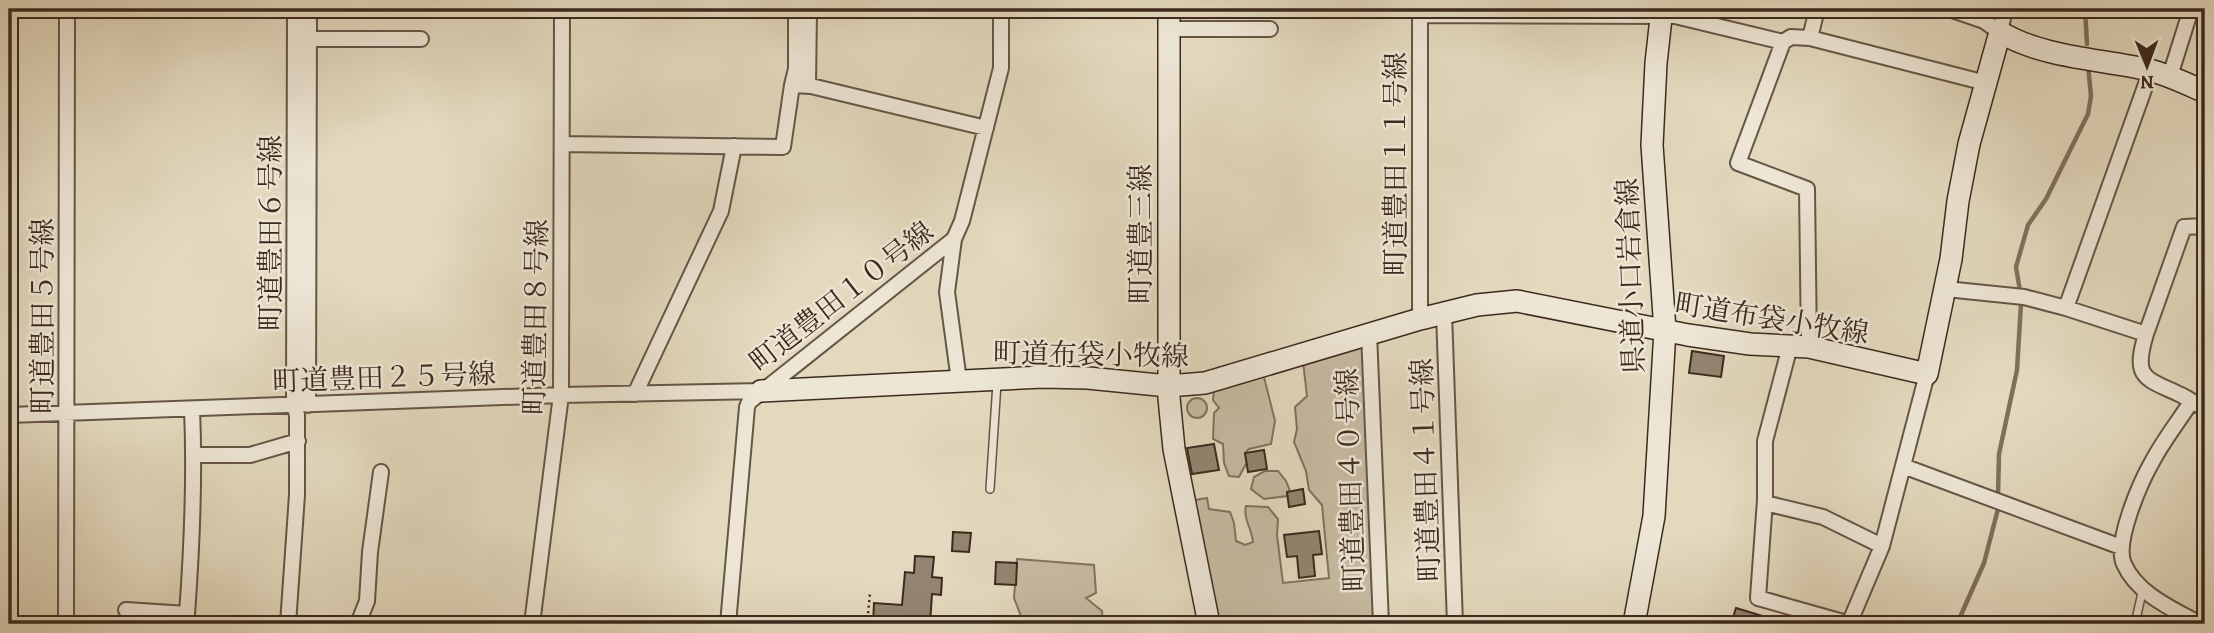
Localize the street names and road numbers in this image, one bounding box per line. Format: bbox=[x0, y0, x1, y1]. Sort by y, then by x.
street label: 町道豊田１１号線 bbox=[1377, 52, 1415, 276]
street label: 町道豊田６号線 bbox=[252, 135, 290, 331]
street label: 町道豊三線 bbox=[1122, 164, 1160, 304]
street label: 県道小口岩倉線 bbox=[1609, 177, 1653, 375]
street label: 町道豊田１０号線 bbox=[742, 213, 942, 381]
street label: 町道豊田５号線 bbox=[24, 218, 62, 414]
street label: 町道豊田８号線 bbox=[515, 219, 557, 415]
street label: 町道布袋小牧線 bbox=[1672, 285, 1872, 353]
street label: 町道布袋小牧線 bbox=[993, 334, 1189, 376]
street label: 町道豊田２５号線 bbox=[271, 355, 497, 401]
street label: 町道豊田４１号線 bbox=[1403, 357, 1449, 583]
street label: 町道豊田４０号線 bbox=[1328, 367, 1374, 593]

